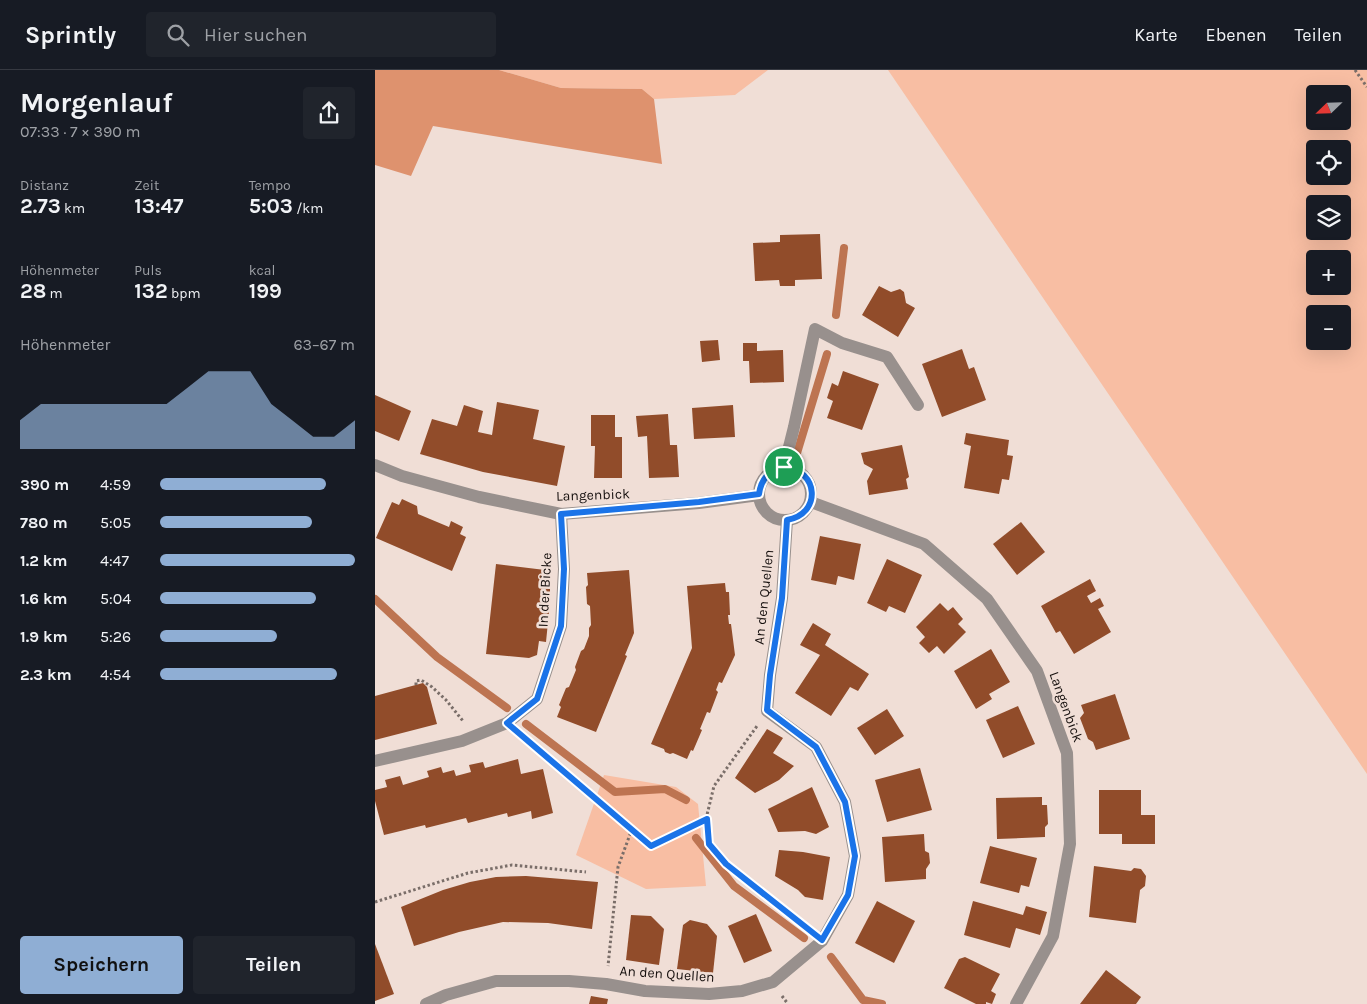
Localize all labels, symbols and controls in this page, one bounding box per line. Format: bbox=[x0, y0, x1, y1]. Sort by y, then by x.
search box bbox=[146, 12, 496, 57]
text: Sprintly bbox=[25, 21, 116, 49]
icon: search bbox=[164, 21, 192, 49]
text: Hier suchen bbox=[204, 24, 308, 46]
text: Karte bbox=[1134, 24, 1178, 46]
text: Ebenen bbox=[1206, 24, 1267, 46]
text: Teilen bbox=[1295, 24, 1342, 46]
north arrow bbox=[1306, 85, 1351, 130]
map controls bbox=[1306, 85, 1351, 350]
text: Morgenlauf bbox=[20, 86, 172, 119]
button: share bbox=[303, 87, 355, 139]
text: 07:33 · 7 × 390 m bbox=[20, 122, 141, 141]
button: locate bbox=[1306, 140, 1351, 185]
text: Distanz bbox=[20, 177, 69, 194]
text: Zeit bbox=[134, 177, 159, 194]
text: Tempo bbox=[249, 177, 291, 194]
text: 2.73 bbox=[20, 194, 61, 218]
text: 13:47 bbox=[134, 194, 183, 218]
text: 5:03 bbox=[249, 194, 293, 218]
button: layers bbox=[1306, 195, 1351, 240]
text: km bbox=[61, 200, 85, 217]
text: /km bbox=[293, 200, 323, 217]
button: + bbox=[1306, 250, 1351, 295]
text: Höhenmeter bbox=[20, 262, 99, 279]
text: Puls bbox=[134, 262, 162, 279]
text: kcal bbox=[249, 262, 275, 279]
text: 28 bbox=[20, 279, 46, 303]
text: 132 bbox=[134, 279, 168, 303]
text: 199 bbox=[249, 279, 282, 303]
text: m bbox=[46, 285, 63, 302]
text: bpm bbox=[168, 285, 201, 302]
button: − bbox=[1306, 305, 1351, 350]
text: Höhenmeter bbox=[20, 335, 110, 354]
text: 63–67 m bbox=[293, 335, 355, 354]
pin bbox=[763, 446, 805, 488]
icon: arrive bbox=[770, 453, 798, 481]
text: 390 m bbox=[20, 475, 69, 494]
text: 4:59 bbox=[100, 475, 131, 494]
street label: Langenbick bbox=[556, 485, 630, 505]
text: 780 m bbox=[20, 513, 68, 532]
text: 5:05 bbox=[100, 513, 131, 532]
street label: An den Quellen bbox=[751, 549, 777, 645]
text: 1.2 km bbox=[20, 551, 68, 570]
text: 4:47 bbox=[100, 551, 129, 570]
street label: In der Bicke bbox=[535, 552, 555, 628]
text: 1.6 km bbox=[20, 589, 68, 608]
text: 5:04 bbox=[100, 589, 131, 608]
text: 1.9 km bbox=[20, 627, 68, 646]
text: 5:26 bbox=[100, 627, 131, 646]
text: 2.3 km bbox=[20, 665, 72, 684]
text: 4:54 bbox=[100, 665, 131, 684]
street label: Langenbick bbox=[1045, 669, 1087, 745]
button: Speichern bbox=[20, 936, 183, 994]
button: Teilen bbox=[193, 936, 355, 994]
street label: An den Quellen bbox=[619, 962, 715, 986]

